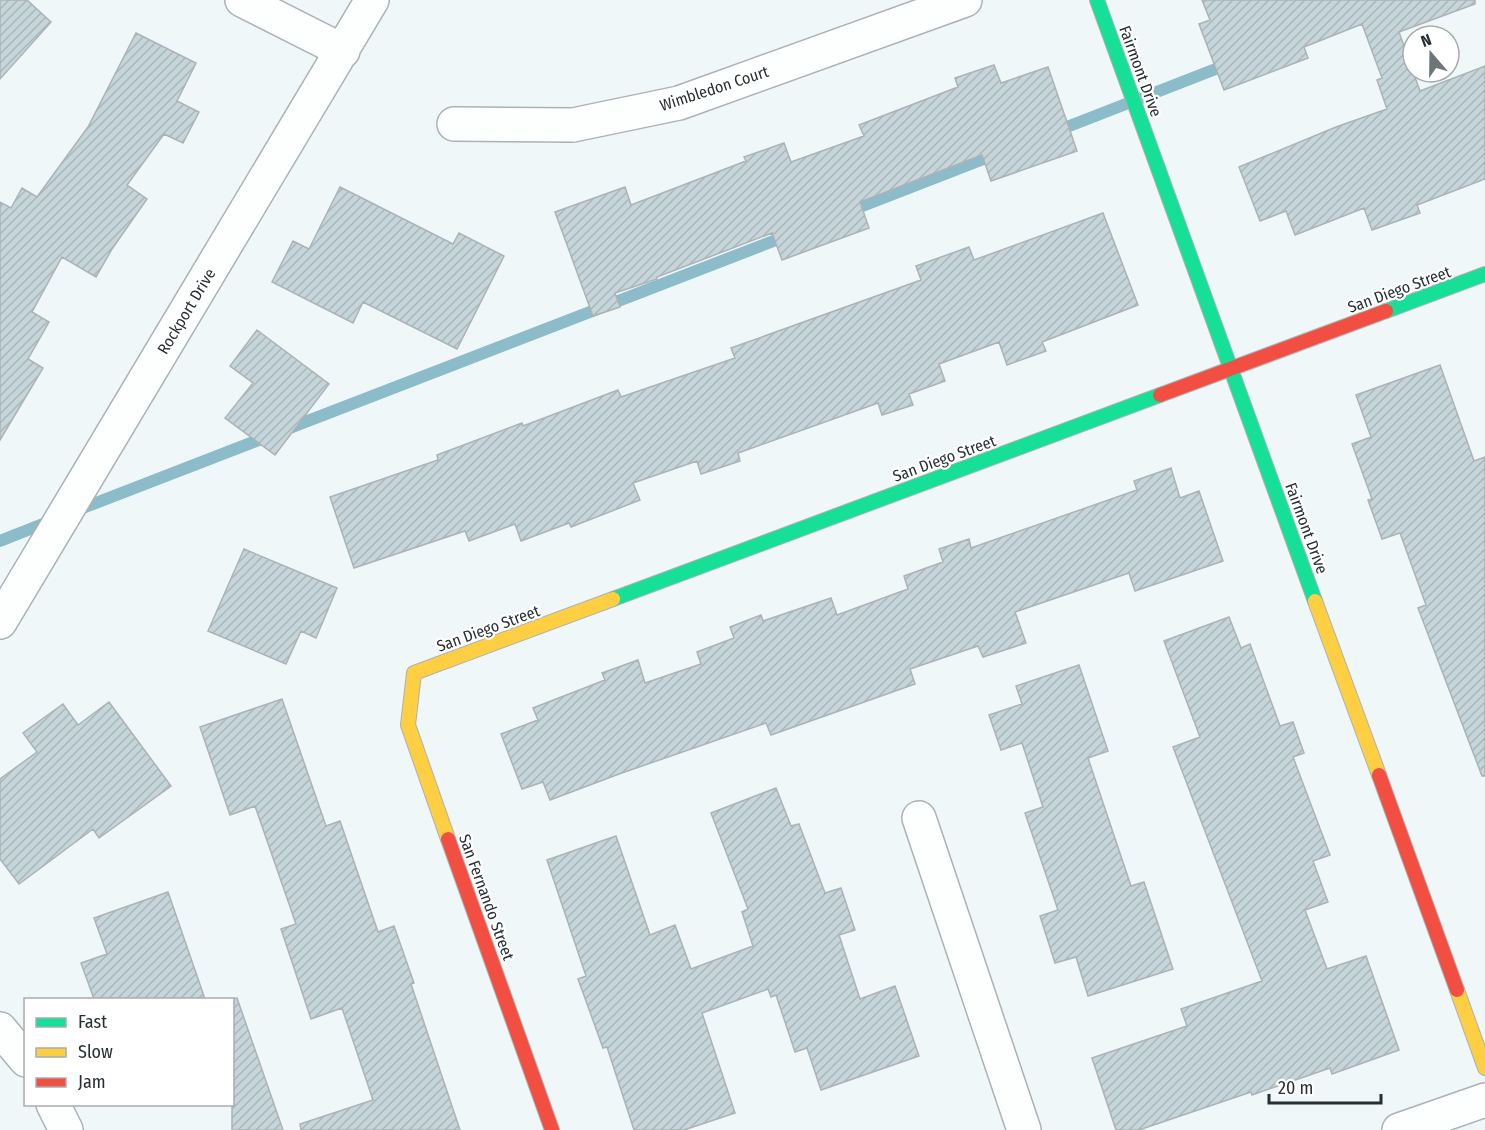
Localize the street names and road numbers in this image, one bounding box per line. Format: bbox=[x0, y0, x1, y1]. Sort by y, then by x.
street label: Fairmont Drive bbox=[1115, 23, 1166, 119]
street label: Wimbledon Court bbox=[657, 62, 772, 115]
street label: San Diego Street bbox=[1345, 262, 1454, 317]
street label: Rockport Drive bbox=[153, 265, 219, 358]
street label: San Diego Street bbox=[890, 431, 999, 486]
street label: Fairmont Drive bbox=[1281, 480, 1332, 576]
street label: San Diego Street bbox=[434, 601, 543, 656]
street label: San Fernando Street bbox=[455, 832, 518, 963]

